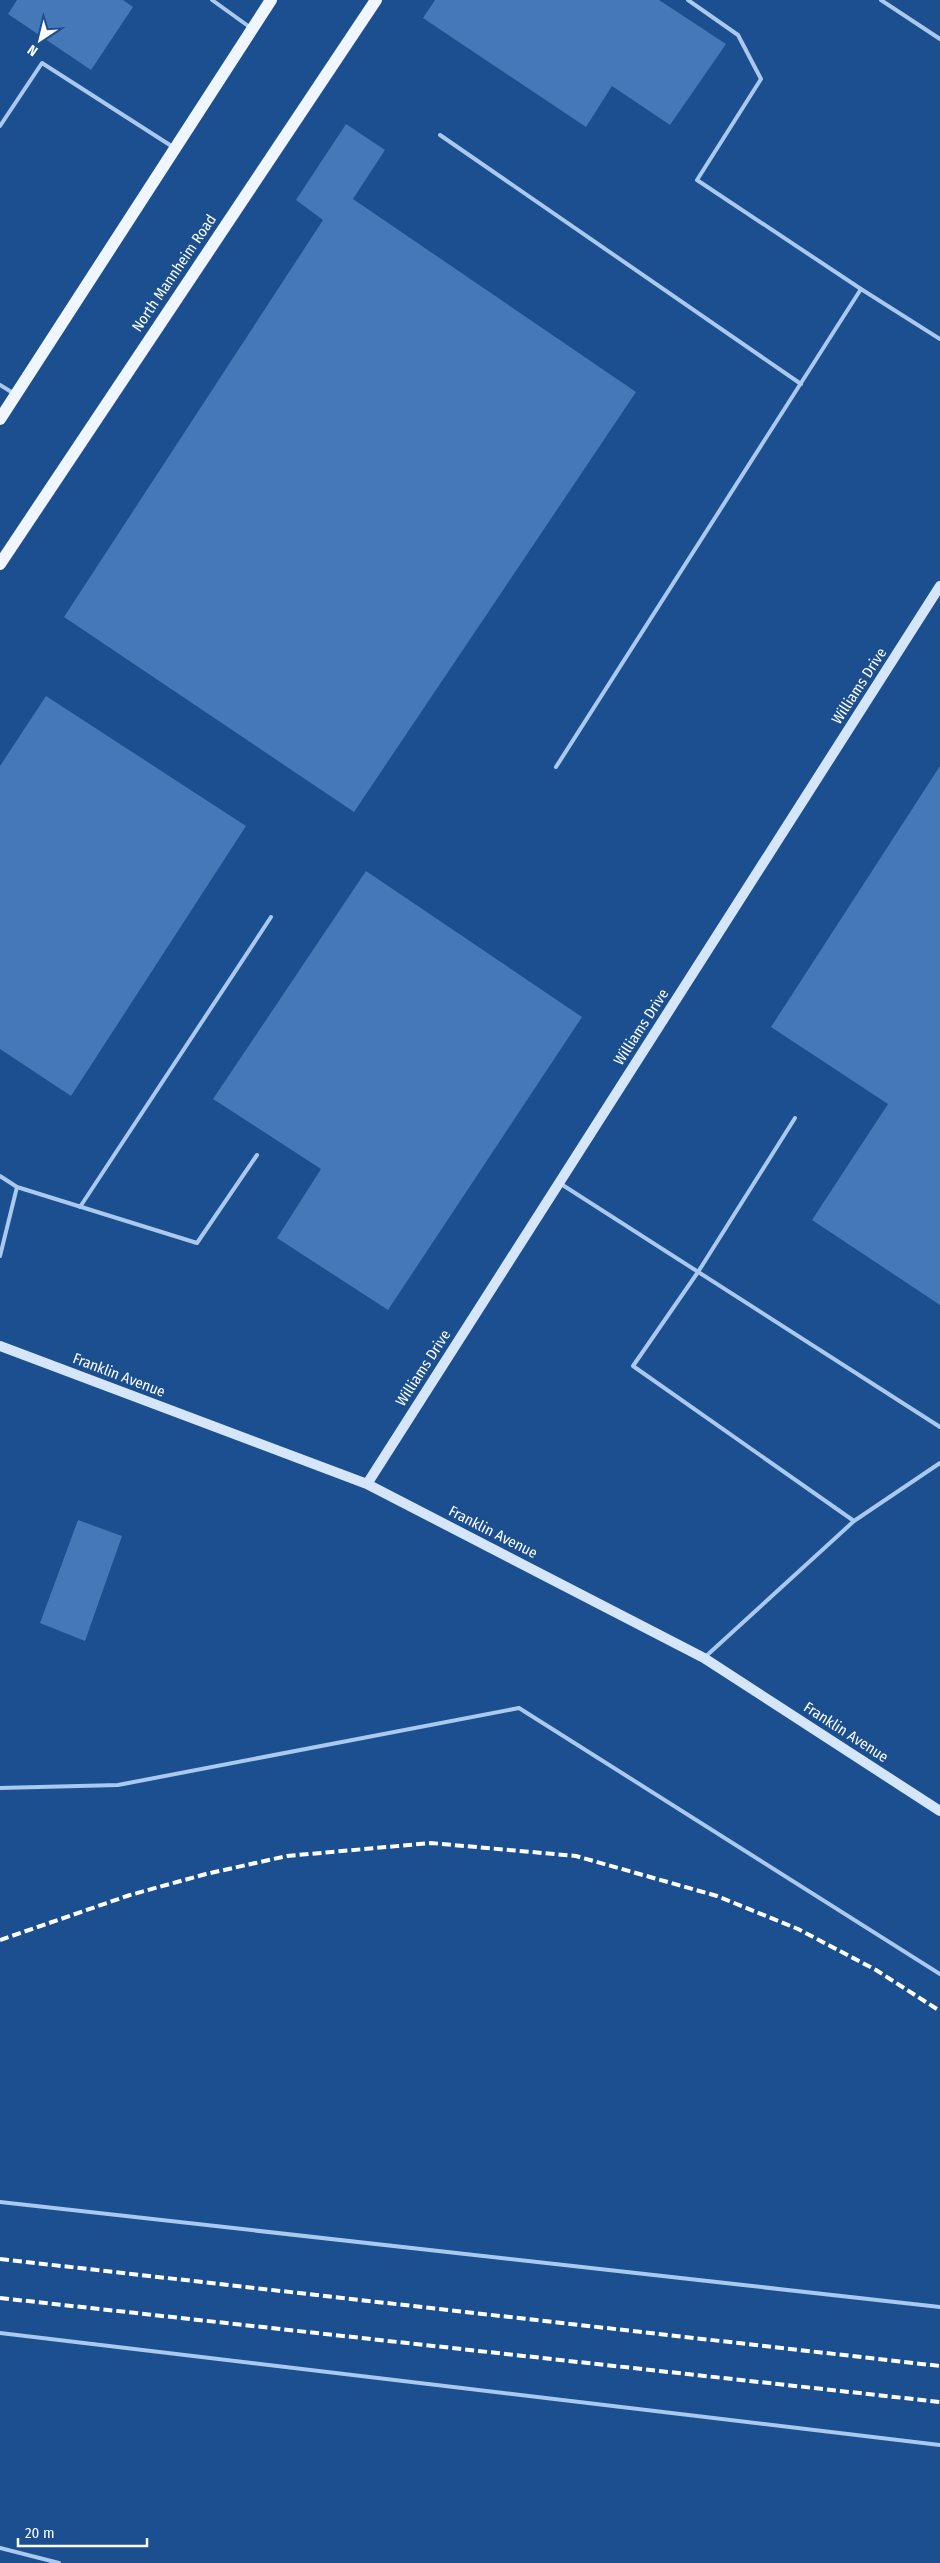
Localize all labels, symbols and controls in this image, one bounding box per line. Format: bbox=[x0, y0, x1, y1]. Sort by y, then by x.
north arrow bbox=[15, 15, 65, 65]
text: N bbox=[25, 41, 41, 60]
street label: North Mannheim Road bbox=[128, 211, 220, 335]
street label: Williams Drive bbox=[828, 644, 890, 728]
street label: Williams Drive bbox=[610, 985, 672, 1069]
street label: Williams Drive bbox=[392, 1326, 454, 1410]
street label: Franklin Avenue bbox=[70, 1349, 168, 1401]
street label: Franklin Avenue bbox=[446, 1502, 540, 1562]
street label: Franklin Avenue bbox=[800, 1698, 892, 1766]
scale bar bbox=[18, 2516, 146, 2548]
text: 20 m bbox=[25, 2524, 55, 2542]

